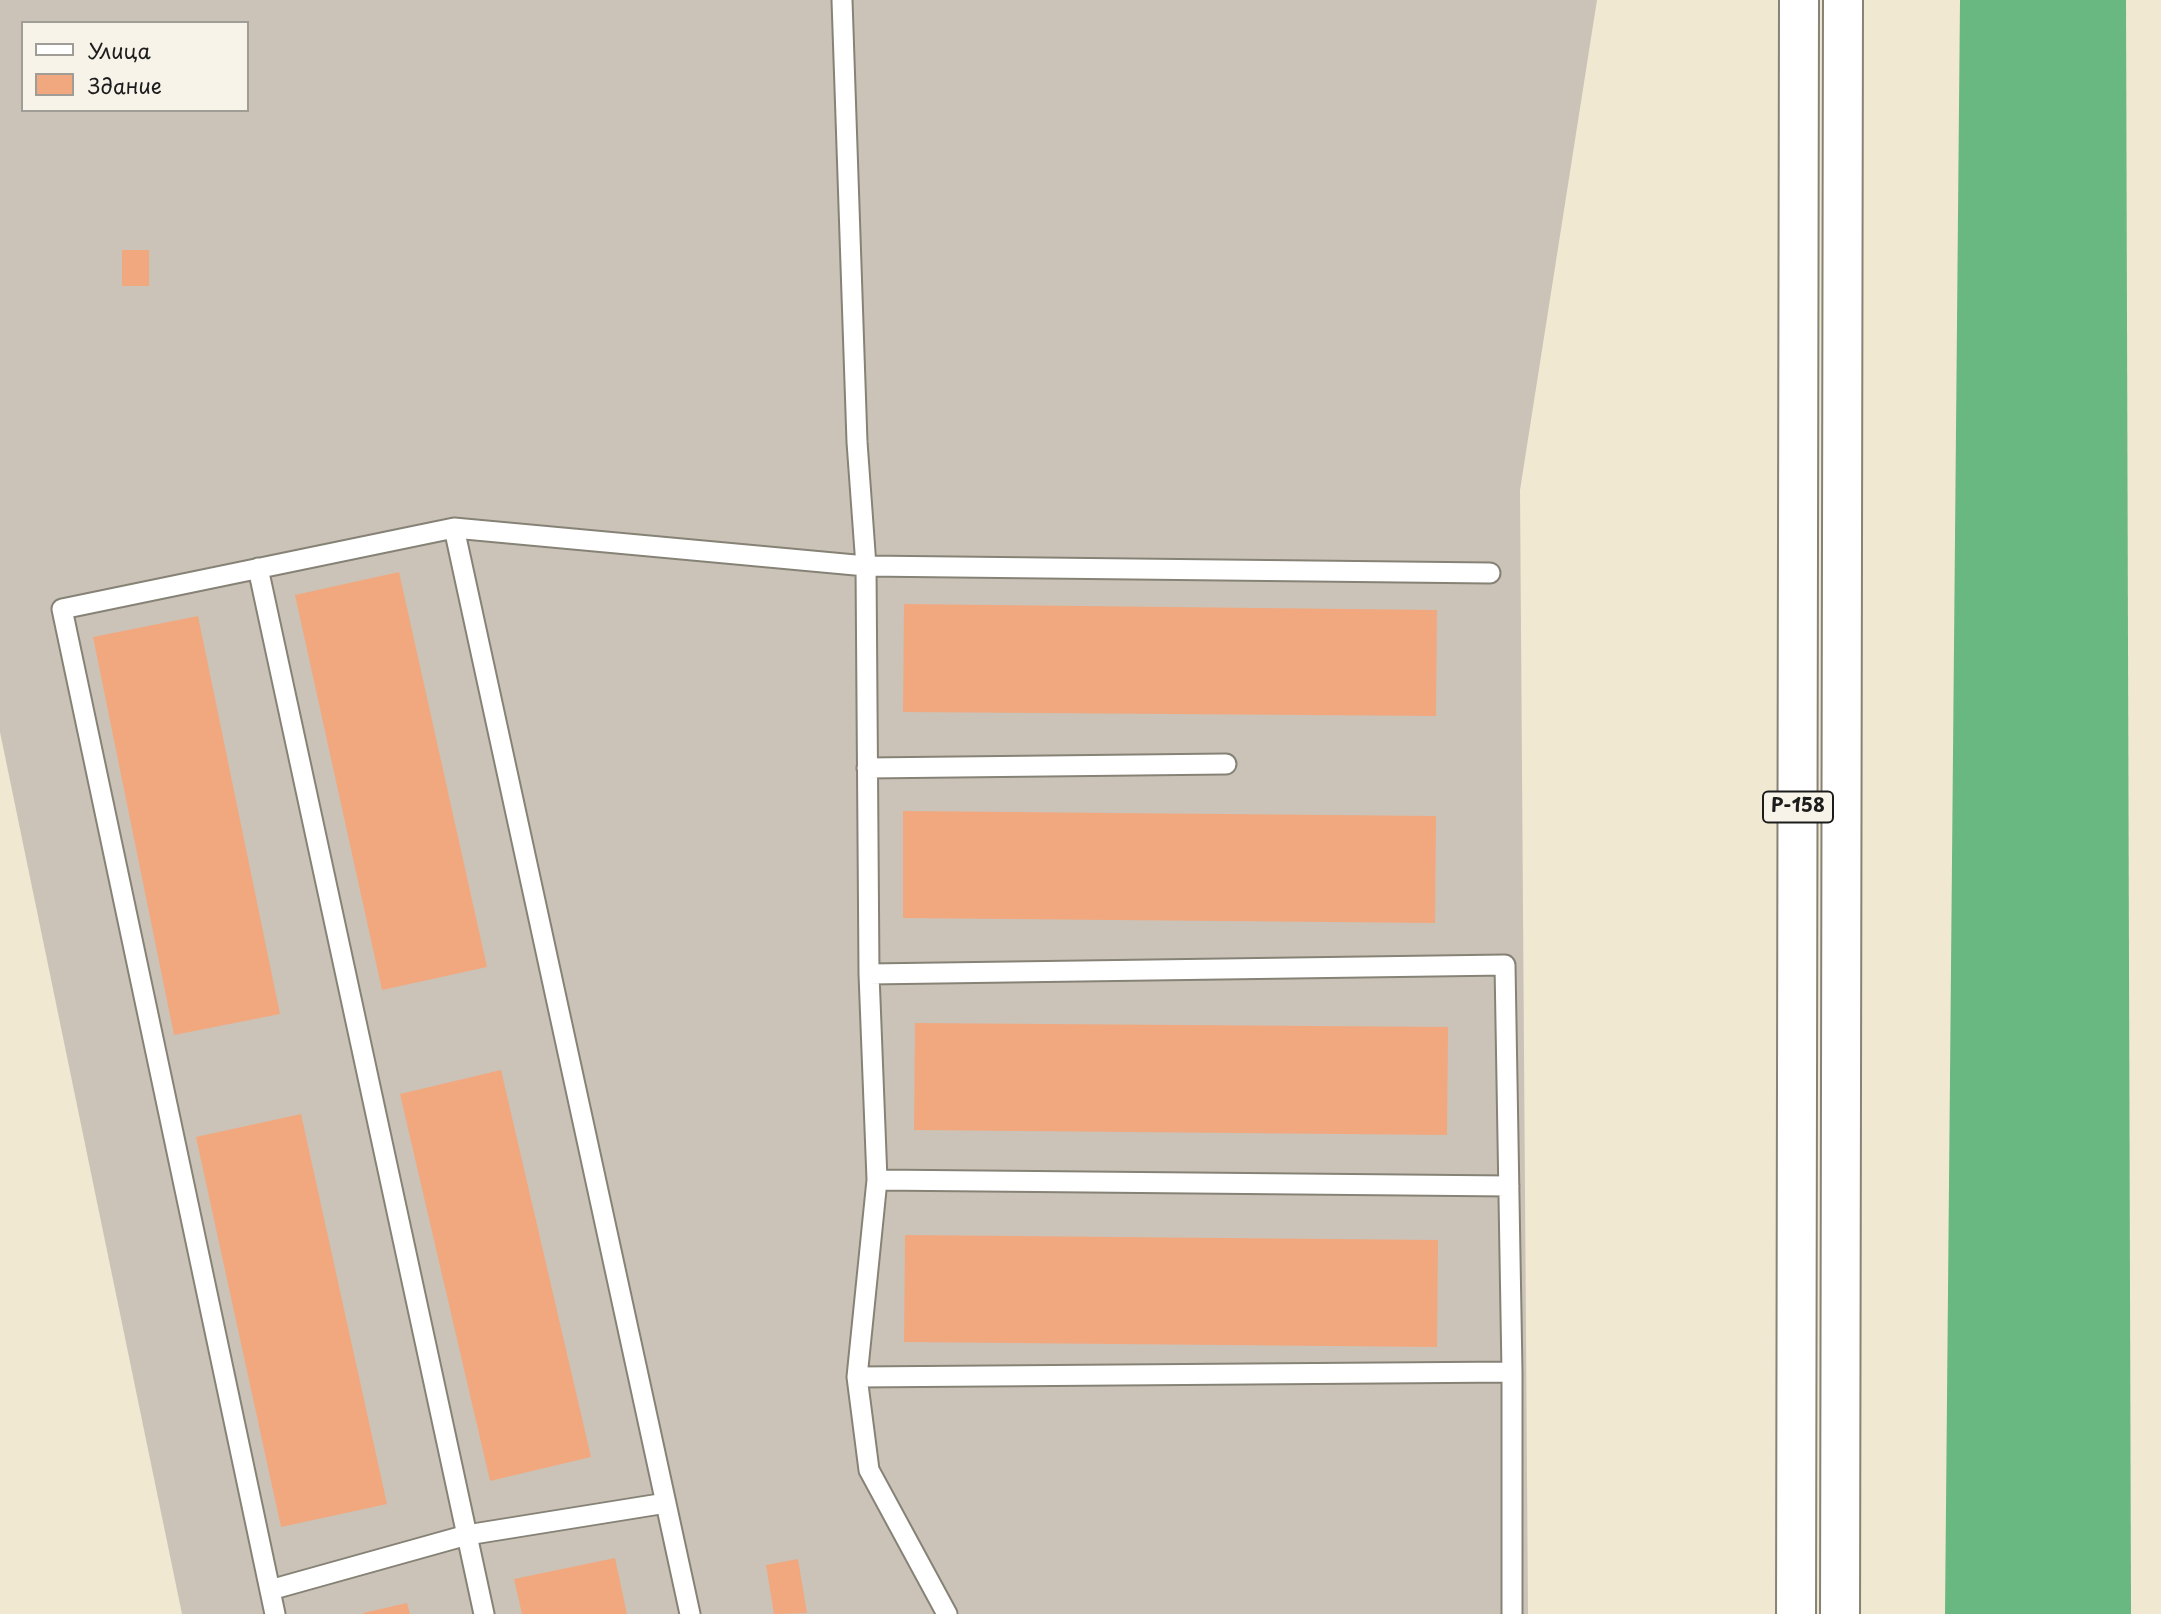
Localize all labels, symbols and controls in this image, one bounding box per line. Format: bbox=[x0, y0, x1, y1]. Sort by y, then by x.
legend bbox=[21, 21, 248, 112]
text: Улица bbox=[88, 34, 151, 66]
text: Здание bbox=[88, 69, 162, 101]
road number: Р-158 bbox=[1763, 792, 1833, 822]

